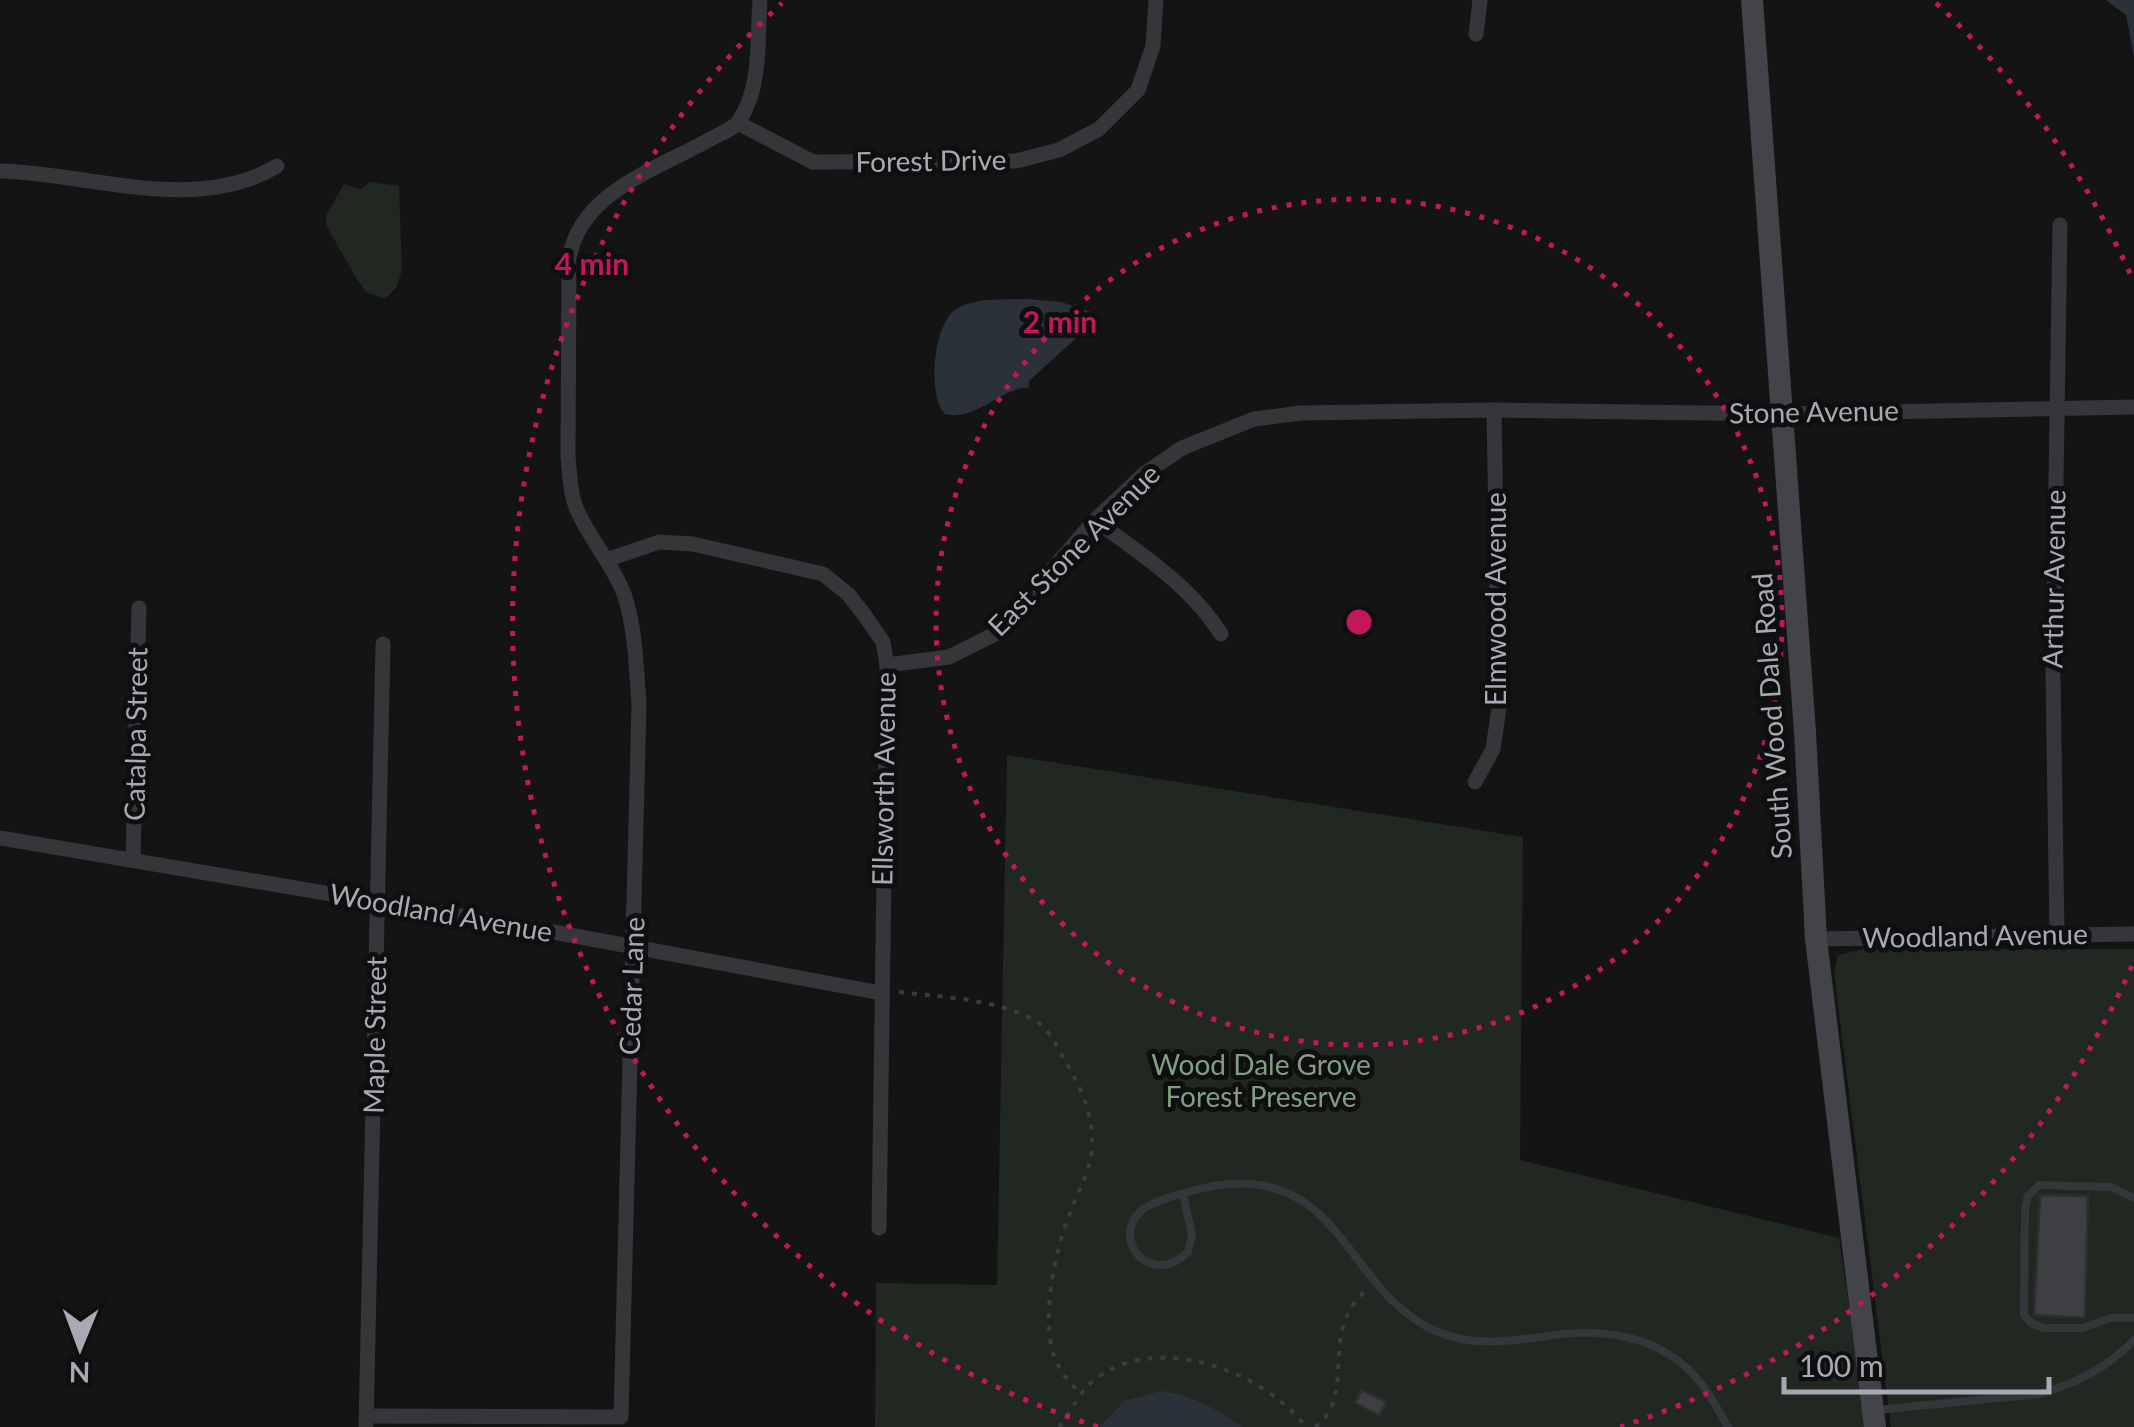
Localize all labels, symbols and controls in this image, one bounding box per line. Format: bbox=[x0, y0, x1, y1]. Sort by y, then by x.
street label: Forest Drive bbox=[855, 142, 1007, 178]
text: 4 min bbox=[555, 245, 629, 281]
text: 2 min bbox=[1023, 303, 1097, 339]
street label: Stone Avenue bbox=[1729, 393, 1899, 429]
street label: East Stone Avenue bbox=[980, 456, 1166, 642]
street label: Arthur Avenue bbox=[2034, 489, 2072, 669]
street label: Elmwood Avenue bbox=[1478, 492, 1512, 706]
street label: South Wood Dale Road bbox=[1744, 572, 1798, 860]
centre of rings bbox=[1341, 604, 1377, 640]
street label: Catalpa Street bbox=[116, 647, 154, 821]
street label: Ellsworth Avenue bbox=[864, 672, 902, 886]
street label: Woodland Avenue bbox=[327, 876, 555, 948]
street label: Cedar Lane bbox=[612, 916, 650, 1056]
street label: Woodland Avenue bbox=[1862, 916, 2088, 954]
street label: Maple Street bbox=[356, 956, 392, 1114]
park label: Wood Dale Grove Forest Preserve bbox=[1151, 1047, 1371, 1113]
north arrow bbox=[30, 1297, 130, 1397]
scale bar bbox=[1784, 1332, 2049, 1394]
text: 100 m bbox=[1799, 1347, 1884, 1383]
text: N bbox=[68, 1356, 91, 1390]

